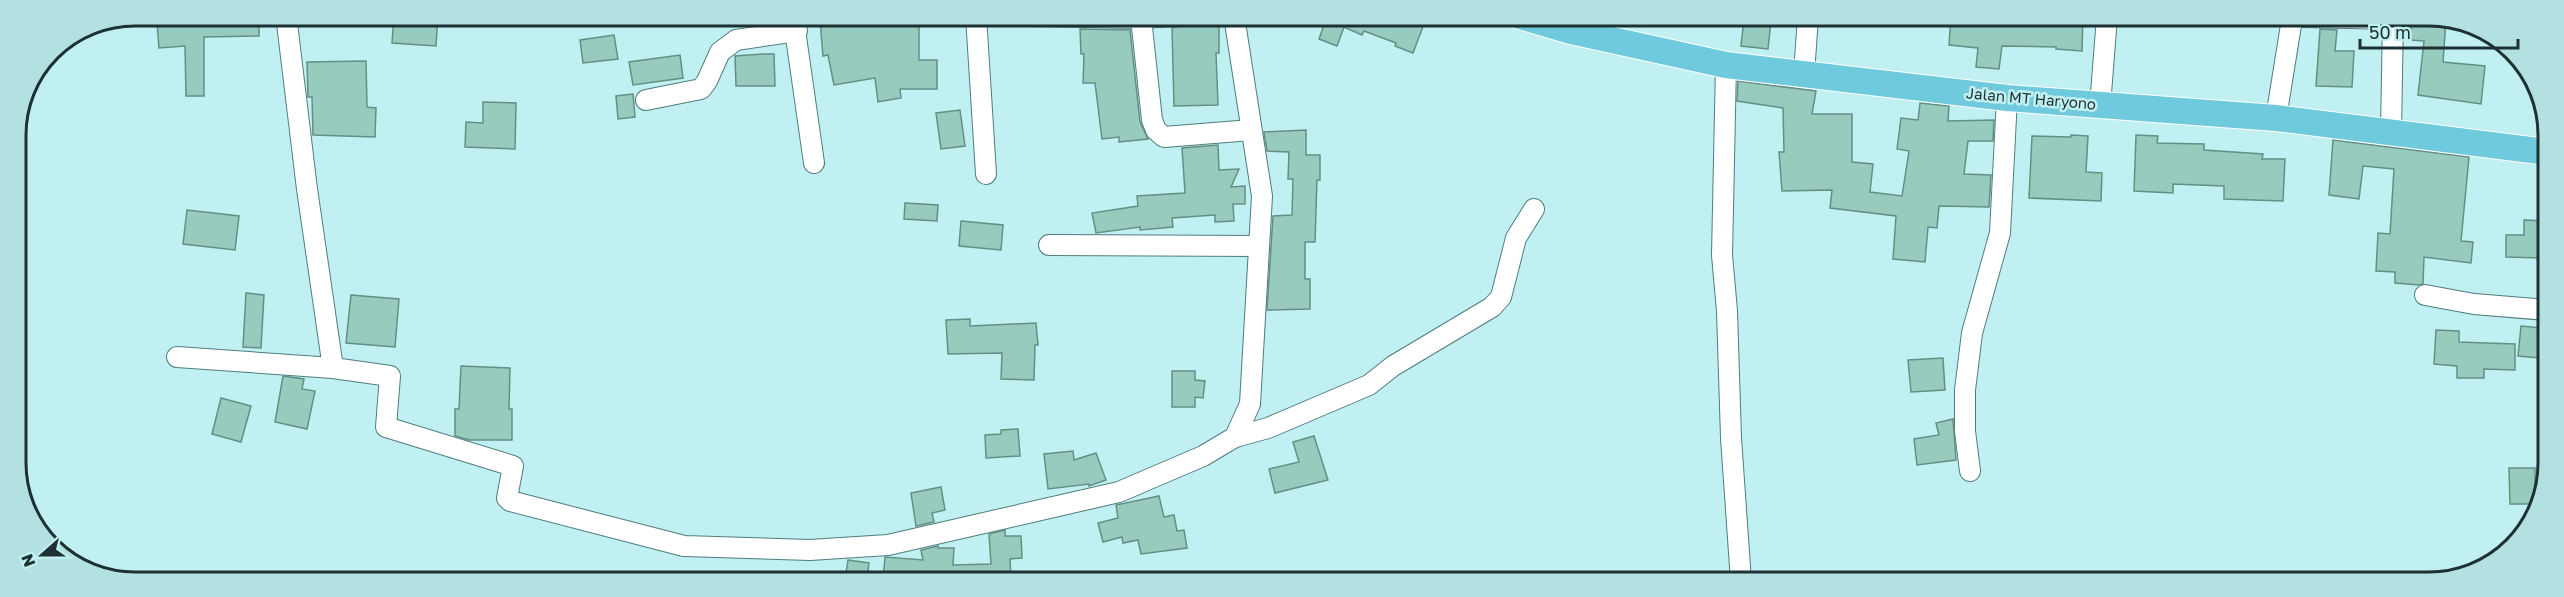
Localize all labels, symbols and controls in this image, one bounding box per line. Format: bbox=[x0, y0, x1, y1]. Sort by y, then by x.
scale bar bbox=[2360, 12, 2518, 50]
text: 50 m bbox=[2369, 21, 2411, 43]
street label: Jalan MT Haryono bbox=[1965, 83, 2097, 113]
north arrow bbox=[12, 525, 72, 585]
text: N bbox=[16, 551, 40, 570]

